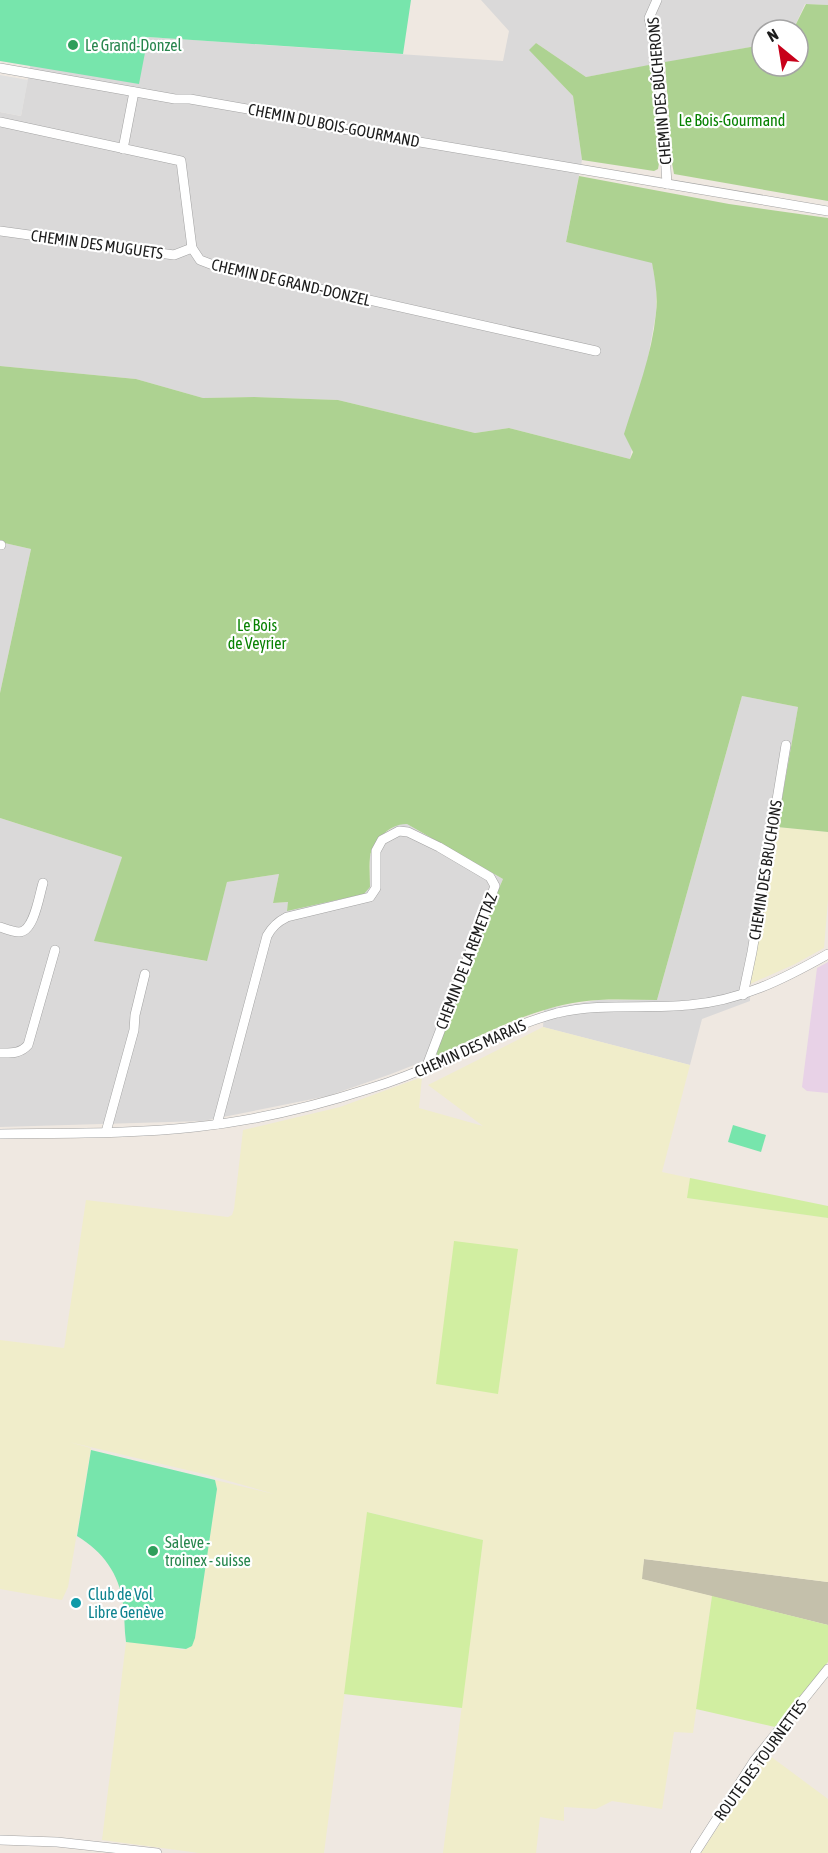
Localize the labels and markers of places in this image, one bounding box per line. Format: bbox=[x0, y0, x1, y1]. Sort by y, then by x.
place label: Le Grand-Donzel bbox=[85, 36, 182, 54]
marker: Le Grand-Donzel bbox=[66, 38, 80, 52]
place label: Saleve - troinex - suisse bbox=[165, 1533, 251, 1569]
marker: Saleve - troinex - suisse bbox=[146, 1544, 160, 1558]
place label: Club de Vol Libre Genève bbox=[88, 1585, 164, 1621]
marker: Club de Vol Libre Genève bbox=[69, 1596, 83, 1610]

